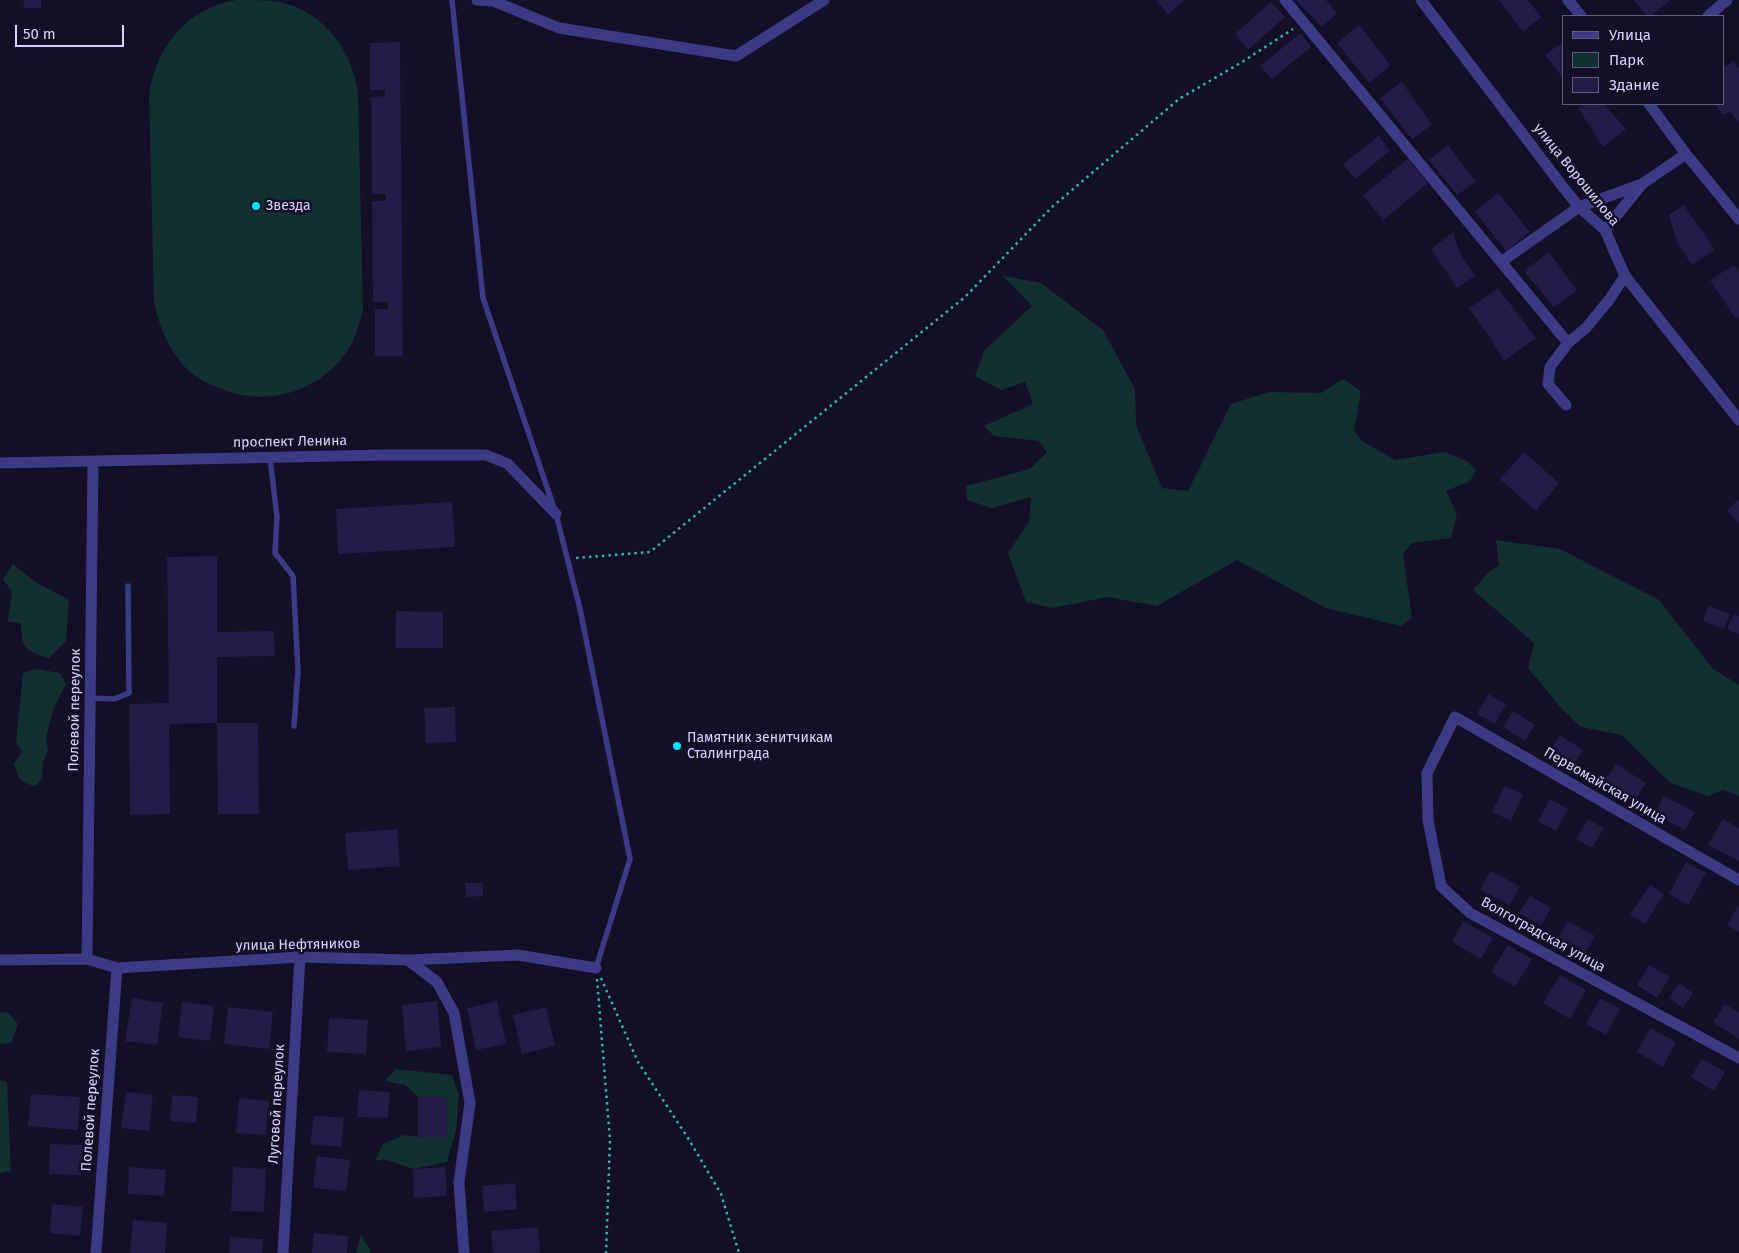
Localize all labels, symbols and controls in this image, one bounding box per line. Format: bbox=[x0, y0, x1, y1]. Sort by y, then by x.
scale bar bbox=[18, 15, 126, 47]
legend bbox=[1562, 15, 1724, 105]
text: 50 m bbox=[23, 25, 56, 43]
text: Улица bbox=[1609, 26, 1651, 44]
text: Парк bbox=[1609, 51, 1644, 69]
text: Здание bbox=[1609, 76, 1659, 94]
street label: улица Ворошилова bbox=[1529, 120, 1623, 230]
place label: Звезда bbox=[266, 198, 311, 214]
marker: Звезда bbox=[250, 200, 262, 212]
street label: проспект Ленина bbox=[233, 433, 347, 451]
street label: Полевой переулок bbox=[66, 648, 84, 772]
place label: Памятник зенитчикам Сталинграда bbox=[687, 730, 833, 762]
marker: Памятник зенитчикам Сталинграда bbox=[671, 740, 683, 752]
street label: Первомайская улица bbox=[1541, 744, 1669, 828]
street label: Волгоградская улица bbox=[1478, 894, 1608, 976]
street label: улица Нефтяников bbox=[236, 936, 360, 954]
street label: Луговой переулок bbox=[265, 1044, 289, 1164]
street label: Полевой переулок bbox=[78, 1048, 104, 1172]

